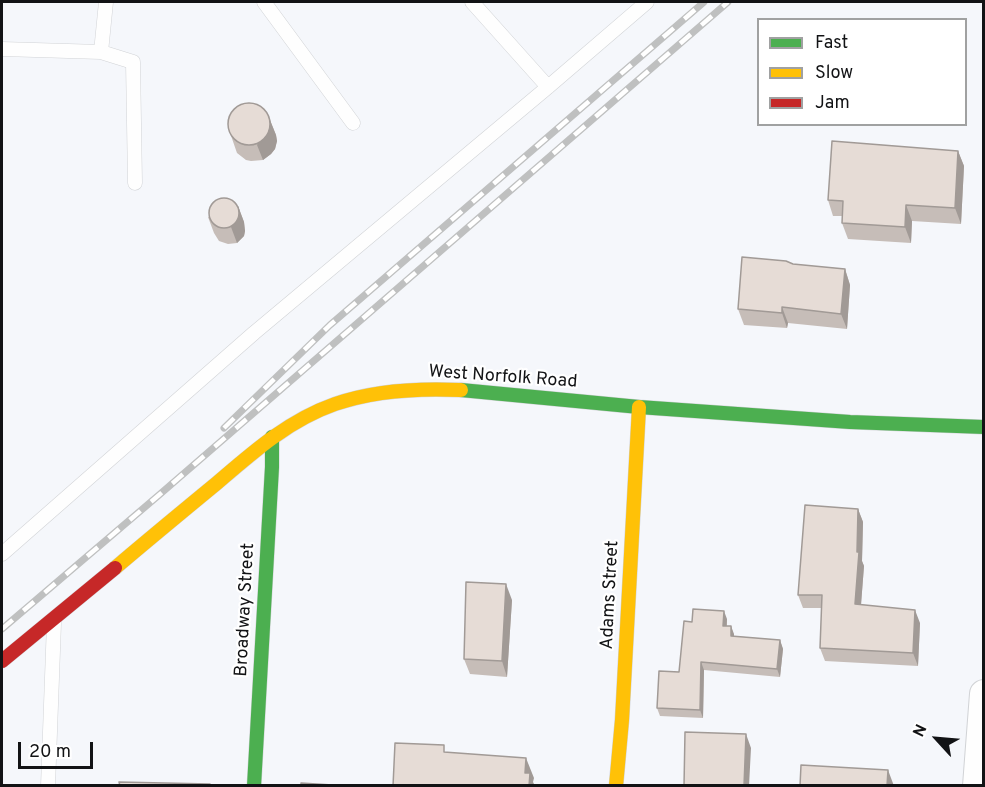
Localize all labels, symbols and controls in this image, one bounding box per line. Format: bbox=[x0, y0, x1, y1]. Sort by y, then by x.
legend bbox=[757, 18, 967, 126]
text: Fast bbox=[815, 32, 848, 55]
text: Slow bbox=[815, 62, 853, 85]
text: Jam bbox=[815, 92, 850, 115]
street label: West Norfolk Road bbox=[428, 362, 578, 394]
street label: Adams Street bbox=[597, 540, 625, 650]
street label: Broadway Street bbox=[232, 543, 260, 677]
north arrow bbox=[907, 709, 967, 769]
text: N bbox=[909, 722, 932, 741]
scale bar bbox=[21, 730, 96, 768]
text: 20 m bbox=[29, 741, 71, 764]

